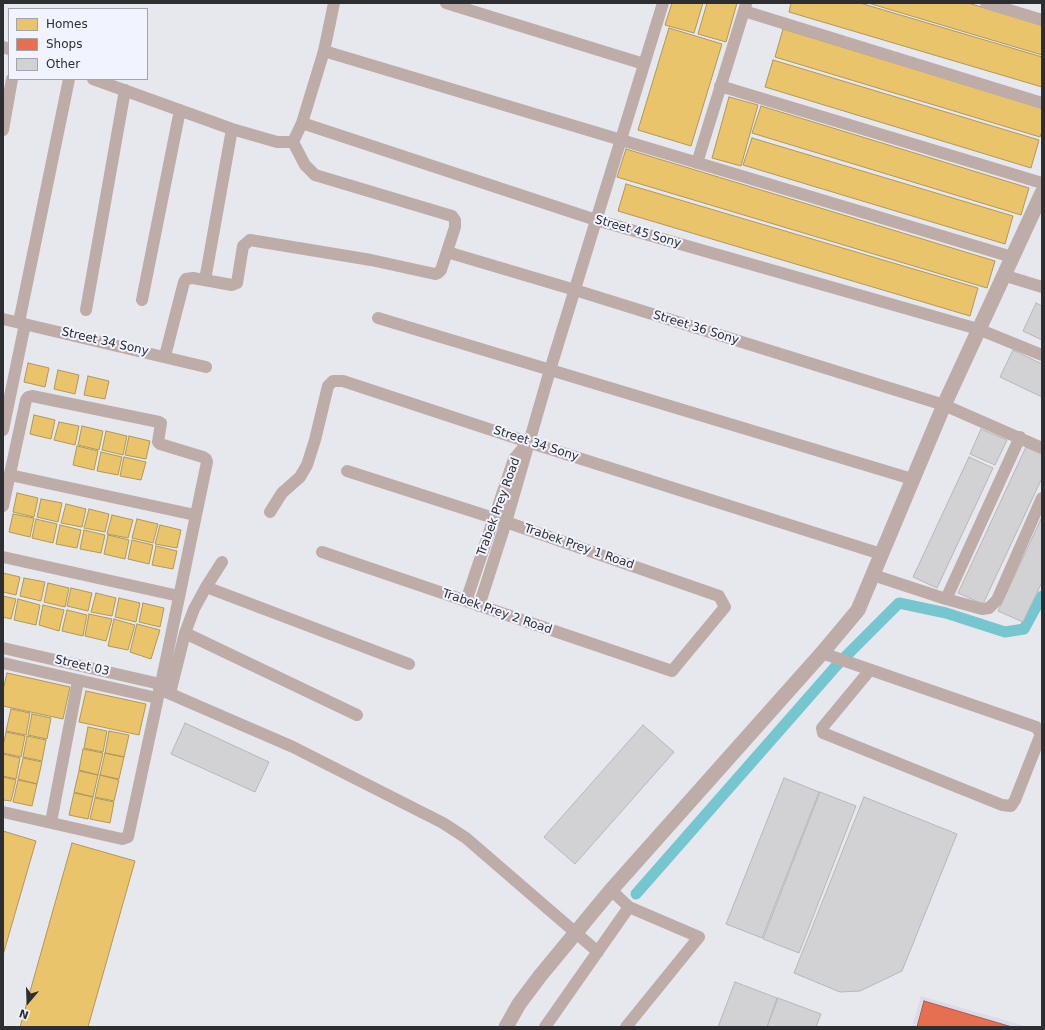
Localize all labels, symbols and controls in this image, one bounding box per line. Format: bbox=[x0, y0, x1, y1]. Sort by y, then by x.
legend bbox=[8, 8, 148, 80]
text: Homes bbox=[46, 17, 88, 31]
text: Shops bbox=[46, 37, 82, 51]
text: Other bbox=[46, 57, 80, 71]
street label: Street 45 Sony bbox=[593, 213, 683, 251]
street label: Street 36 Sony bbox=[651, 308, 741, 348]
street label: Street 34 Sony bbox=[60, 325, 150, 359]
street label: Street 34 Sony bbox=[491, 423, 581, 465]
street label: Trabek Prey Road bbox=[474, 456, 524, 558]
street label: Trabek Prey 1 Road bbox=[522, 521, 636, 573]
street label: Trabek Prey 2 Road bbox=[440, 586, 554, 638]
street label: Street 03 bbox=[53, 653, 111, 679]
north arrow bbox=[8, 982, 48, 1022]
text: N bbox=[17, 1006, 30, 1021]

